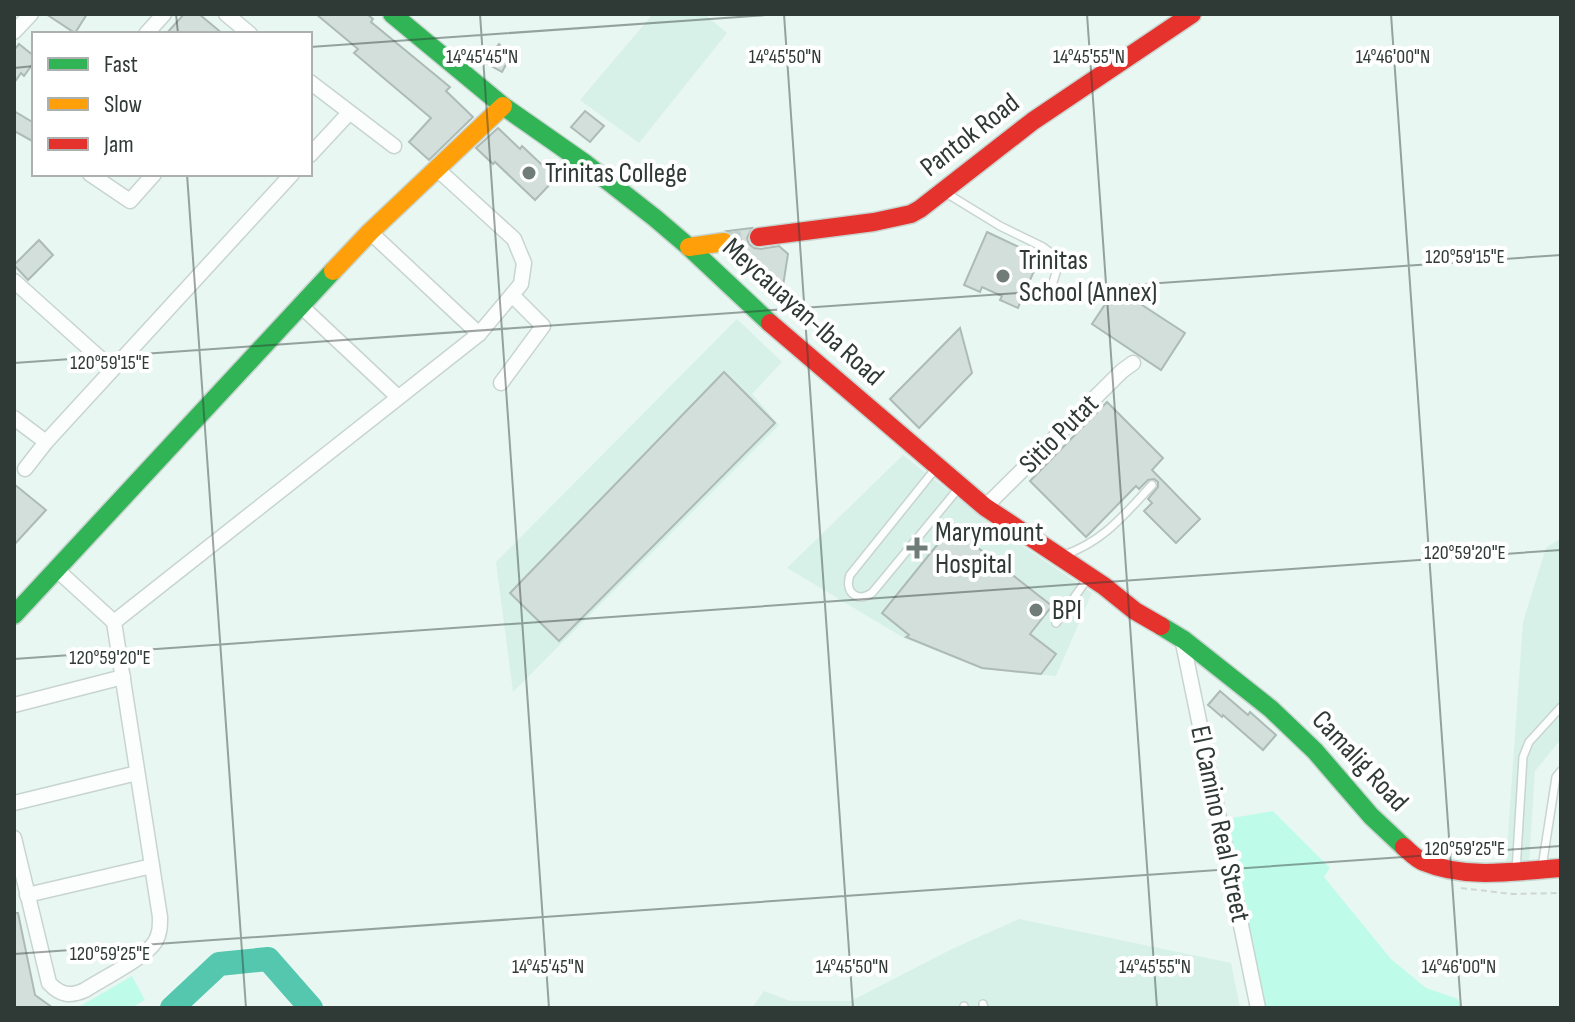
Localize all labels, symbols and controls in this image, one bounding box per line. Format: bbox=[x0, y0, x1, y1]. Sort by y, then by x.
legend bbox=[32, 32, 312, 176]
text: 14°45'45"N bbox=[446, 45, 518, 69]
text: 14°45'50"N bbox=[749, 45, 821, 69]
text: 14°45'55"N bbox=[1053, 45, 1125, 69]
text: 14°46'00"N bbox=[1356, 45, 1430, 69]
text: Fast bbox=[104, 50, 138, 79]
street label: Pantok Road bbox=[914, 86, 1026, 184]
text: Slow bbox=[104, 90, 142, 119]
text: Jam bbox=[103, 130, 134, 159]
place label: Trinitas College bbox=[545, 157, 687, 190]
marker: Trinitas College bbox=[520, 164, 538, 182]
street label: Meycauayan-Iba Road bbox=[716, 231, 890, 393]
place label: Trinitas School (Annex) bbox=[1019, 244, 1157, 309]
text: 120°59'15"E bbox=[1425, 245, 1505, 269]
marker: Trinitas School (Annex) bbox=[994, 267, 1012, 285]
text: 120°59'15"E bbox=[70, 351, 150, 375]
street label: Sitio Putat bbox=[1013, 388, 1105, 480]
place label: Marymount Hospital bbox=[935, 516, 1044, 581]
marker: Marymount Hospital bbox=[906, 537, 928, 559]
text: 120°59'20"E bbox=[1424, 541, 1506, 565]
place label: BPI bbox=[1052, 594, 1082, 627]
marker: BPI bbox=[1027, 601, 1045, 619]
text: 120°59'20"E bbox=[69, 646, 151, 670]
street label: Camalig Road bbox=[1305, 704, 1415, 818]
street label: El Camino Real Street bbox=[1183, 723, 1257, 925]
text: 120°59'25"E bbox=[1425, 837, 1505, 861]
text: 120°59'25"E bbox=[70, 942, 150, 966]
text: 14°45'45"N bbox=[512, 955, 584, 979]
text: 14°45'50"N bbox=[816, 955, 888, 979]
text: 14°45'55"N bbox=[1119, 955, 1191, 979]
text: 14°46'00"N bbox=[1422, 955, 1496, 979]

